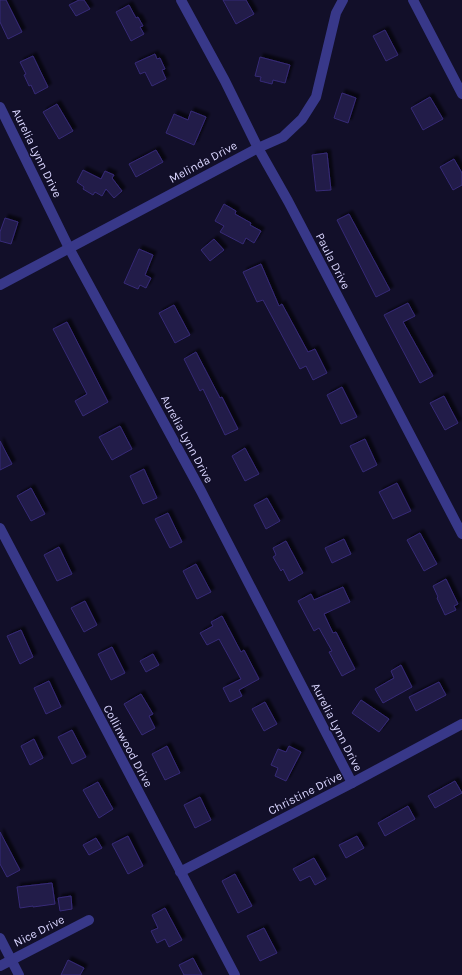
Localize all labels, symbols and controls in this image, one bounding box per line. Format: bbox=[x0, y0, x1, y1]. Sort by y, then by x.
street label: Aurelia Lynn Drive bbox=[9, 106, 65, 200]
street label: Melinda Drive bbox=[167, 138, 239, 186]
street label: Paula Drive bbox=[313, 230, 353, 292]
street label: Aurelia Lynn Drive bbox=[158, 393, 216, 485]
street label: Aurelia Lynn Drive bbox=[309, 680, 365, 774]
street label: Collinwood Drive bbox=[100, 702, 156, 790]
street label: Christine Drive bbox=[266, 768, 344, 818]
street label: Nice Drive bbox=[11, 912, 67, 950]

